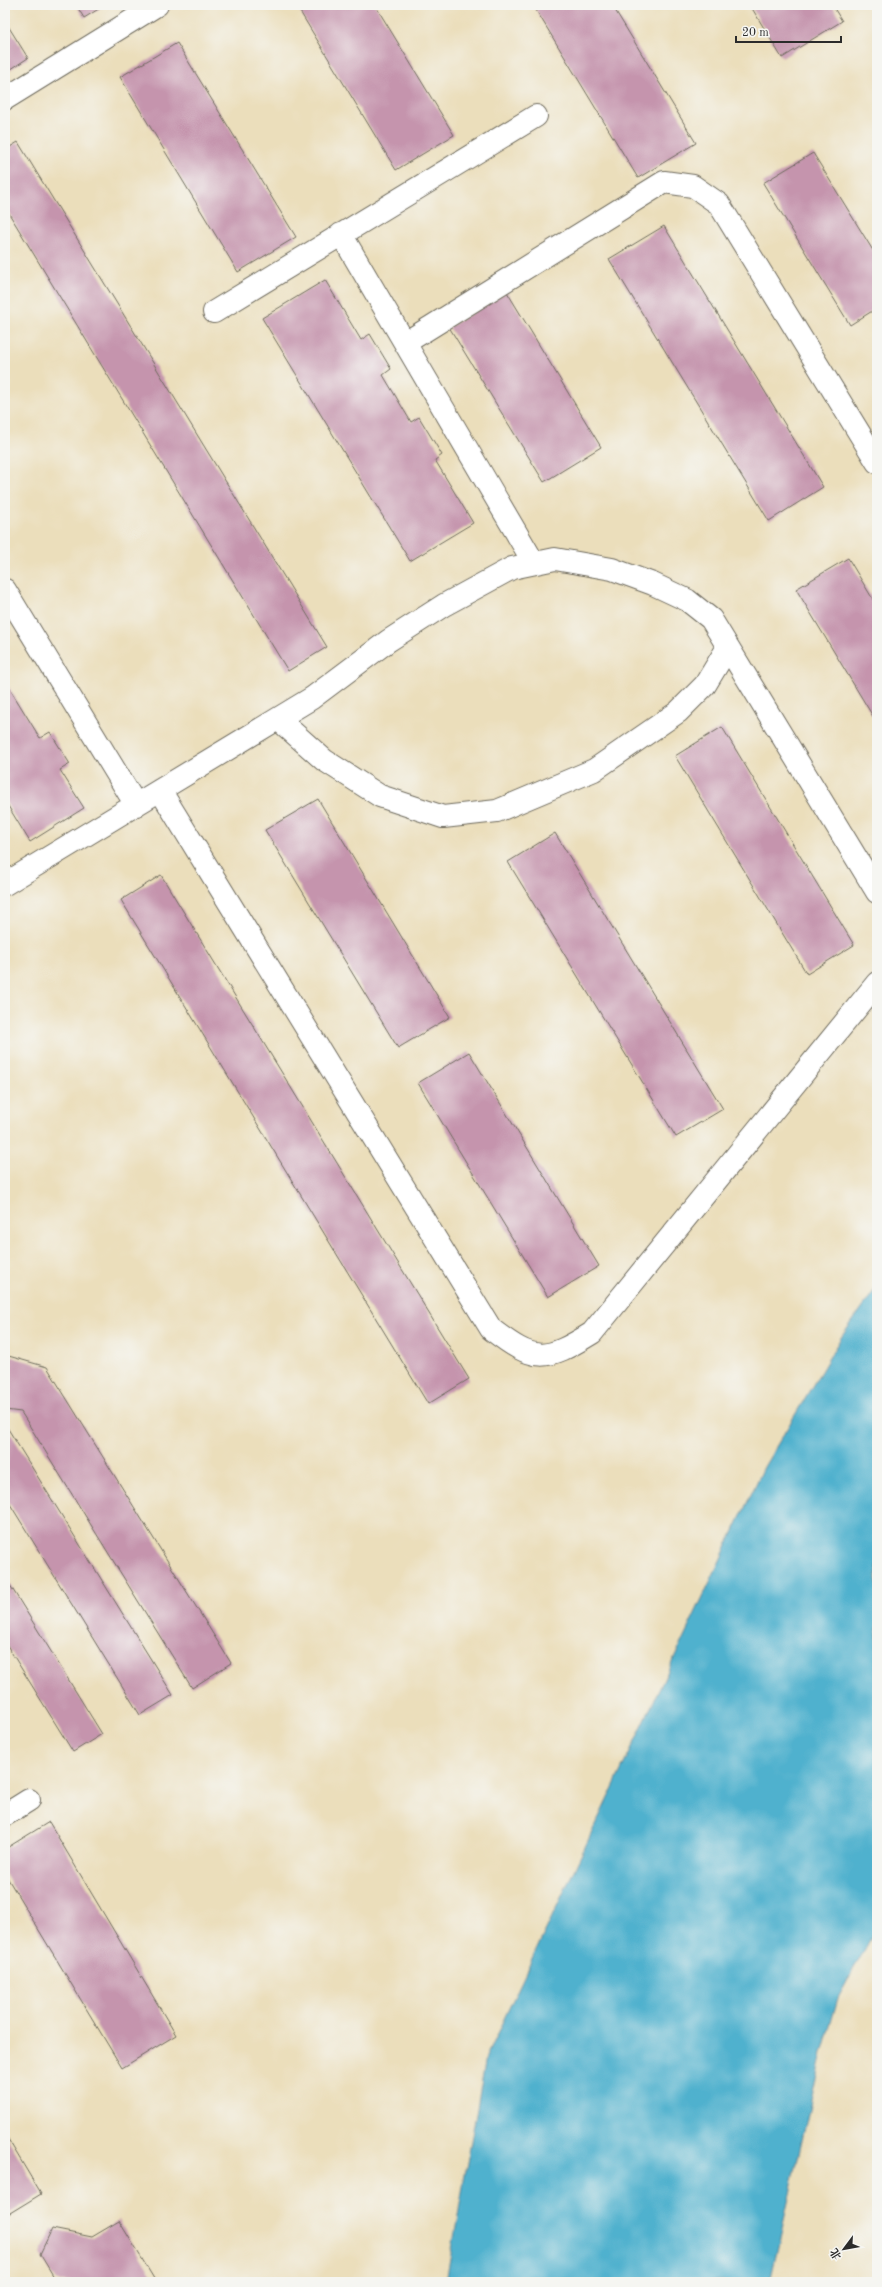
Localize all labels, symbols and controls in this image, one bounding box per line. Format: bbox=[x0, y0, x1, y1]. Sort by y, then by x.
scale bar bbox=[736, 18, 841, 44]
text: 20 m bbox=[742, 27, 769, 39]
north arrow bbox=[824, 2229, 864, 2269]
text: 北 bbox=[828, 2246, 844, 2262]

